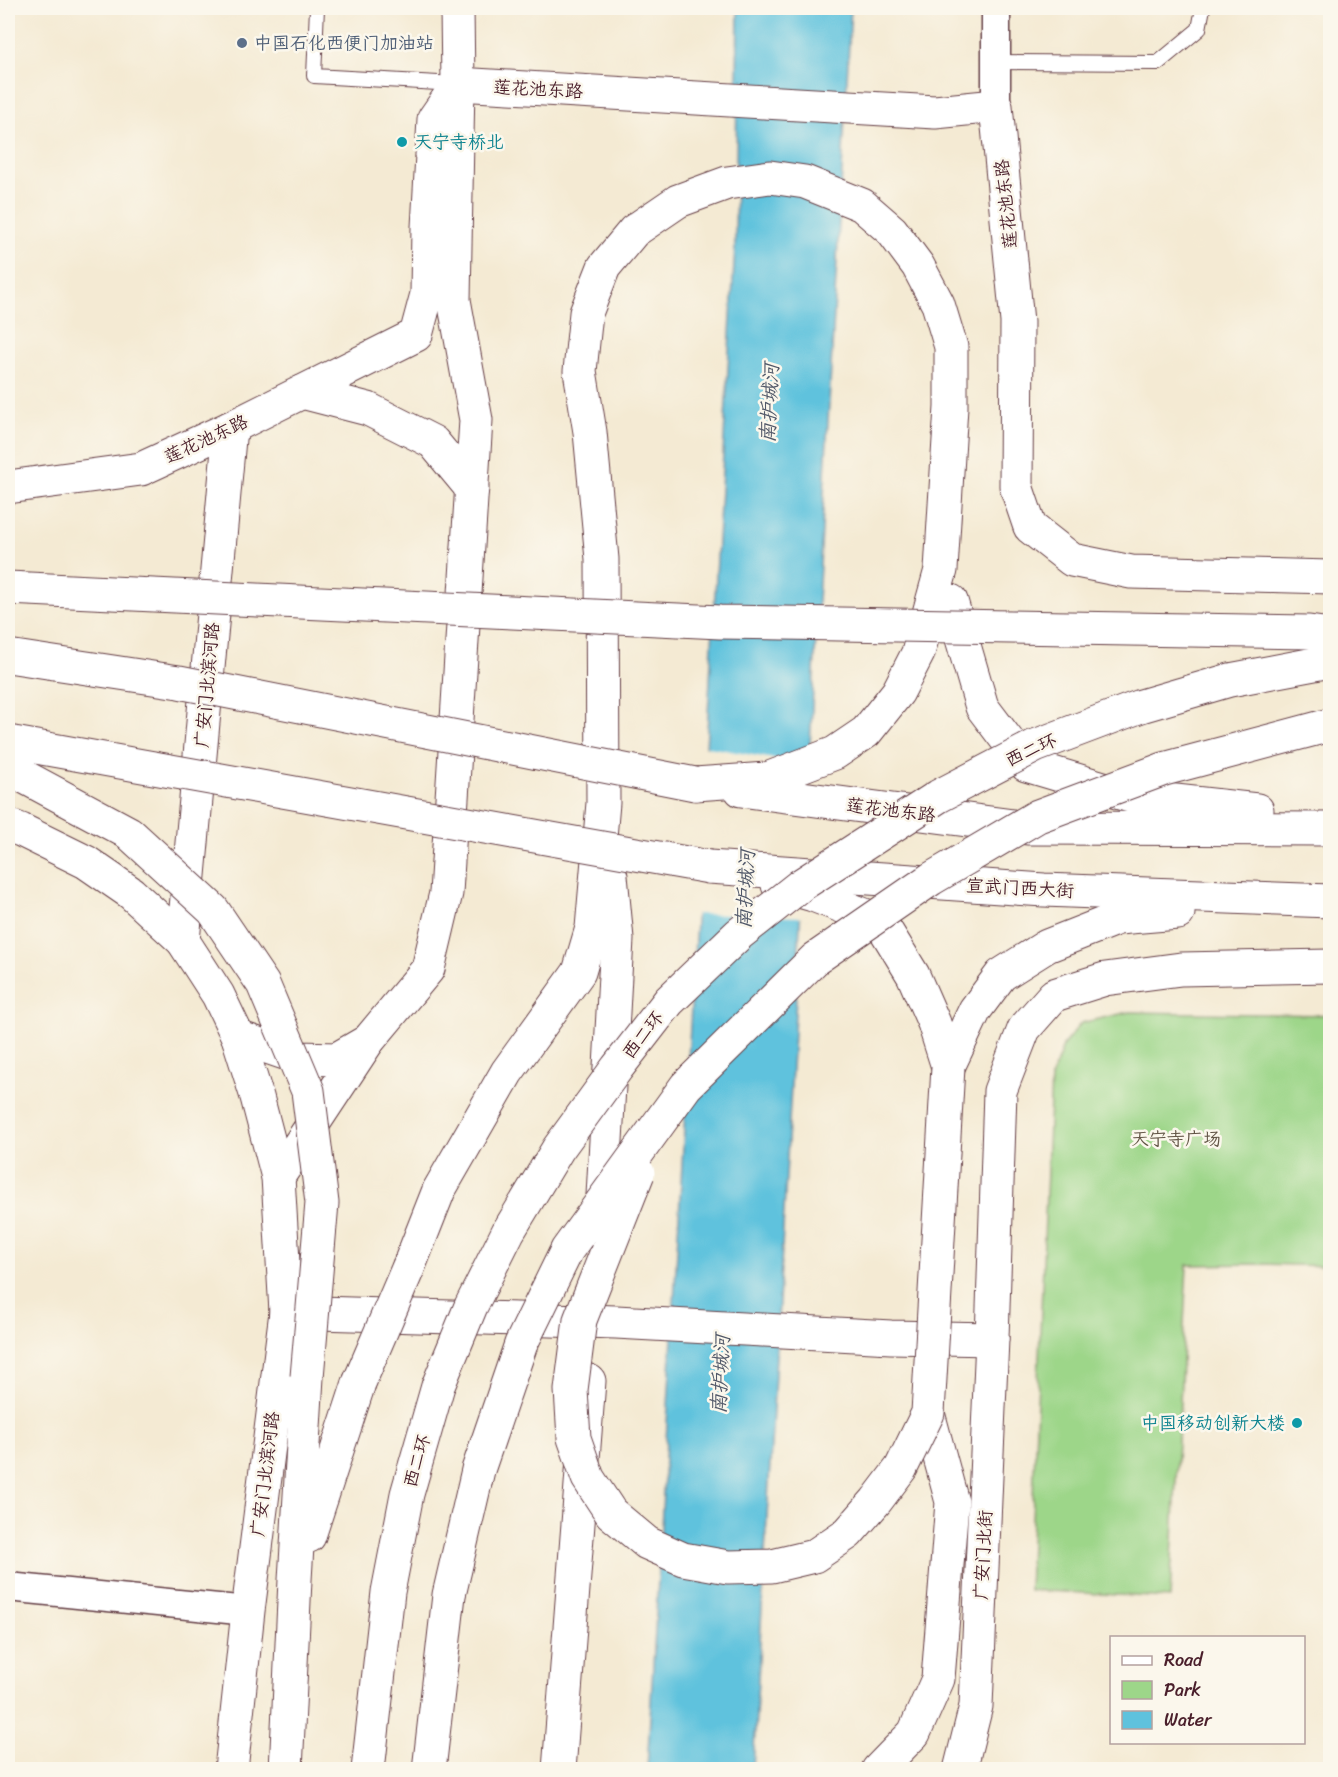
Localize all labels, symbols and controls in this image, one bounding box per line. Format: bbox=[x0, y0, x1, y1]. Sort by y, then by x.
place label: 中国石化西便门加油站 bbox=[254, 27, 434, 59]
marker: 中国石化西便门加油站 bbox=[235, 36, 249, 50]
street label: 莲花池东路 bbox=[492, 71, 584, 107]
place label: 天宁寺桥北 bbox=[414, 126, 504, 158]
marker: 天宁寺桥北 bbox=[395, 135, 409, 149]
street label: 莲花池东路 bbox=[985, 158, 1027, 250]
water label: 南护城河 bbox=[750, 359, 789, 444]
street label: 莲花池东路 bbox=[158, 405, 254, 473]
street label: 广安门北滨河路 bbox=[186, 621, 228, 749]
street label: 西二环 bbox=[1000, 724, 1062, 776]
street label: 莲花池东路 bbox=[844, 789, 938, 831]
water label: 南护城河 bbox=[726, 845, 765, 930]
street label: 宣武门西大街 bbox=[965, 869, 1075, 907]
street label: 西二环 bbox=[614, 1004, 672, 1066]
park label: 天宁寺广场 bbox=[1131, 1123, 1221, 1155]
water label: 南护城河 bbox=[701, 1330, 740, 1415]
place label: 中国移动创新大楼 bbox=[1141, 1407, 1285, 1439]
street label: 广安门北滨河路 bbox=[241, 1410, 289, 1538]
marker: 中国移动创新大楼 bbox=[1290, 1416, 1304, 1430]
street label: 西二环 bbox=[394, 1431, 440, 1491]
street label: 广安门北街 bbox=[965, 1509, 1001, 1601]
legend bbox=[1110, 1636, 1305, 1744]
text: Road bbox=[1164, 1644, 1204, 1676]
text: Park bbox=[1164, 1674, 1201, 1706]
text: Water bbox=[1164, 1704, 1213, 1736]

